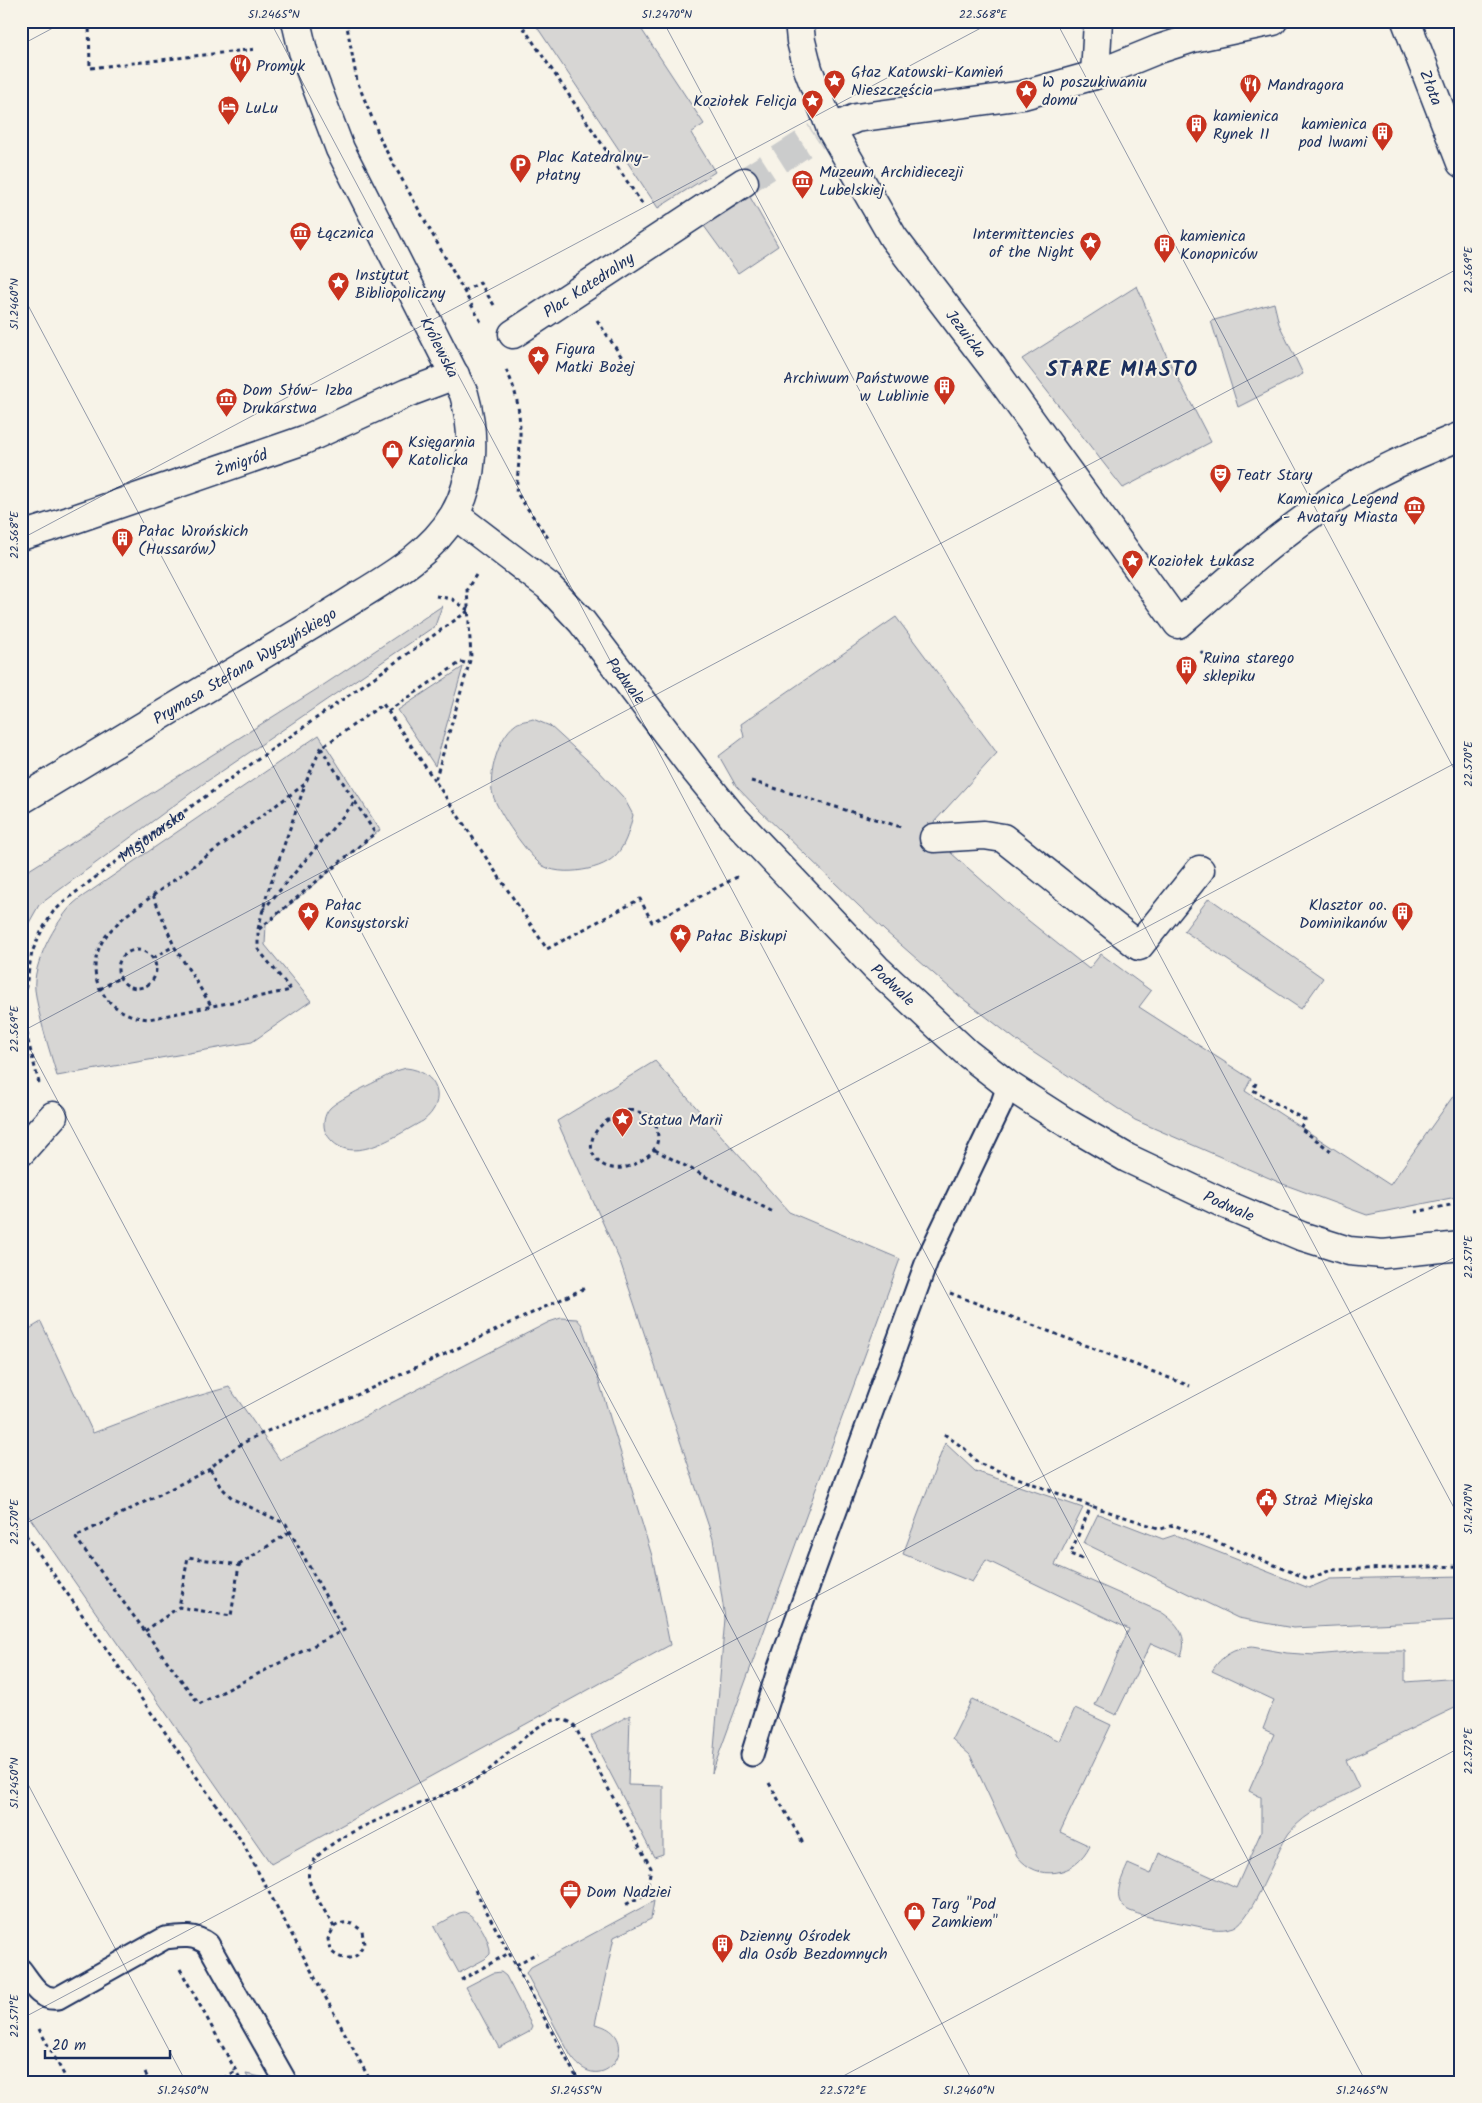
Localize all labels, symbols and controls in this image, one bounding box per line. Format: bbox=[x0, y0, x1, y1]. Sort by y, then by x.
text: 51.2465°N bbox=[248, 5, 300, 24]
text: 51.2470°N bbox=[642, 5, 692, 24]
text: 22.568°E bbox=[959, 5, 1008, 24]
restaurant icon: Promyk bbox=[228, 53, 252, 84]
place label: Promyk bbox=[256, 54, 305, 79]
place label: Głaz Katowski-Kamień Nieszczęścia bbox=[851, 60, 1003, 103]
street label: Złota bbox=[1412, 66, 1449, 109]
place icon: Głaz Katowski-Kamień Nieszczęścia bbox=[823, 68, 847, 99]
place label: W poszukiwaniu domu bbox=[1042, 70, 1147, 113]
restaurant icon: Mandragora bbox=[1239, 72, 1263, 103]
place label: Mandragora bbox=[1267, 73, 1344, 98]
place icon: W poszukiwaniu domu bbox=[1014, 78, 1038, 109]
place icon: Koziołek Felicja bbox=[801, 88, 825, 119]
place label: Koziołek Felicja bbox=[693, 89, 797, 114]
hotel icon: LuLu bbox=[217, 95, 241, 126]
place label: LuLu bbox=[245, 96, 278, 121]
place label: kamienica Rynek 11 bbox=[1213, 104, 1279, 147]
building icon: kamienica Rynek 11 bbox=[1185, 112, 1209, 143]
place label: kamienica pod lwami bbox=[1298, 112, 1368, 155]
building icon: kamienica pod lwami bbox=[1371, 120, 1395, 151]
place label: Plac Katedralny- płatny bbox=[536, 145, 649, 188]
parking icon: Plac Katedralny- płatny bbox=[509, 153, 533, 184]
place label: Muzeum Archidiecezji Lubelskiej bbox=[819, 160, 964, 203]
museum icon: Muzeum Archidiecezji Lubelskiej bbox=[791, 168, 815, 199]
museum icon: Łącznica bbox=[289, 220, 313, 251]
place label: Łącznica bbox=[317, 221, 374, 246]
place label: Intermittencies of the Night bbox=[972, 222, 1075, 265]
place label: kamienica Konopniców bbox=[1180, 224, 1258, 267]
place icon: Intermittencies of the Night bbox=[1078, 230, 1102, 261]
building icon: kamienica Konopniców bbox=[1152, 232, 1176, 263]
street label: Plac Katedralny bbox=[538, 246, 640, 325]
text: 22.569°E bbox=[1459, 246, 1478, 293]
place label: Instytut Bibliopoliczny bbox=[355, 263, 446, 306]
place icon: Instytut Bibliopoliczny bbox=[327, 271, 351, 302]
text: 51.2460°N bbox=[5, 278, 24, 330]
street label: Jezuicka bbox=[939, 305, 992, 364]
street label: Królewska bbox=[413, 313, 465, 383]
place label: Figura Matki Bożej bbox=[555, 337, 636, 380]
place icon: Figura Matki Bożej bbox=[527, 345, 551, 376]
district label: STARE MIASTO bbox=[1046, 354, 1198, 387]
place label: Archiwum Państwowe w Lublinie bbox=[783, 366, 929, 409]
building icon: Archiwum Państwowe w Lublinie bbox=[933, 374, 957, 405]
place label: Dom Słów- Izba Drukarstwa bbox=[242, 378, 353, 421]
museum icon: Dom Słów- Izba Drukarstwa bbox=[214, 386, 238, 417]
place label: Księgarnia Katolicka bbox=[408, 430, 475, 473]
shop icon: Księgarnia Katolicka bbox=[380, 438, 404, 469]
street label: Żmigród bbox=[211, 442, 272, 484]
theatre icon: Teatr Stary bbox=[1208, 462, 1232, 493]
place label: Teatr Stary bbox=[1236, 463, 1313, 488]
place label: Kamienica Legend - Avatary Miasta bbox=[1277, 487, 1399, 530]
museum icon: Kamienica Legend - Avatary Miasta bbox=[1402, 495, 1426, 526]
text: 22.568°E bbox=[5, 510, 24, 559]
place label: Pałac Wrońskich (Hussarów) bbox=[138, 519, 248, 562]
building icon: Pałac Wrońskich (Hussarów) bbox=[110, 527, 134, 558]
place icon: Koziołek Łukasz bbox=[1120, 548, 1144, 579]
place label: Koziołek Łukasz bbox=[1148, 549, 1255, 574]
street label: Prymasa Stefana Wyszyńskiego bbox=[149, 602, 342, 732]
place label: Ruina starego sklepiku bbox=[1203, 646, 1294, 689]
street label: Podwale bbox=[599, 653, 651, 710]
building icon: Ruina starego sklepiku bbox=[1175, 654, 1199, 685]
text: 22.570°E bbox=[1459, 740, 1478, 787]
street label: Misjonarska bbox=[114, 803, 191, 869]
place label: Pałac Konsystorski bbox=[325, 893, 409, 936]
place label: Klasztor oo. Dominikanów bbox=[1299, 893, 1387, 936]
place icon: Pałac Konsystorski bbox=[297, 901, 321, 932]
building icon: Klasztor oo. Dominikanów bbox=[1391, 901, 1415, 932]
place icon: Pałac Biskupi bbox=[668, 923, 692, 954]
place label: Pałac Biskupi bbox=[696, 924, 788, 949]
street label: Podwale bbox=[864, 958, 920, 1013]
text: 22.569°E bbox=[5, 1005, 24, 1052]
place icon: Statua Marii bbox=[611, 1107, 635, 1138]
place label: Statua Marii bbox=[639, 1108, 723, 1133]
street label: Podwale bbox=[1199, 1185, 1258, 1229]
text: 22.571°E bbox=[1459, 1234, 1478, 1279]
text: 51.2470°N bbox=[1459, 1484, 1478, 1534]
public building icon: Straż Miejska bbox=[1255, 1487, 1279, 1518]
place label: Straż Miejska bbox=[1283, 1488, 1373, 1513]
text: 22.570°E bbox=[5, 1498, 24, 1545]
text: 22.572°E bbox=[1459, 1727, 1478, 1774]
text: 51.2450°N bbox=[5, 1757, 24, 1809]
office icon: Dom Nadziei bbox=[558, 1879, 582, 1910]
place label: Dom Nadziei bbox=[586, 1880, 672, 1905]
place label: Targ "Pod Zamkiem" bbox=[931, 1892, 998, 1935]
shop icon: Targ "Pod Zamkiem" bbox=[903, 1900, 927, 1931]
place label: Dzienny Ośrodek dla Osób Bezdomnych bbox=[739, 1924, 888, 1967]
building icon: Dzienny Ośrodek dla Osób Bezdomnych bbox=[711, 1932, 735, 1963]
text: 22.571°E bbox=[5, 1993, 24, 2038]
scale bar bbox=[45, 2028, 170, 2060]
text: 20 m bbox=[52, 2034, 86, 2058]
text: 51.2450°N bbox=[157, 2081, 209, 2100]
text: 51.2455°N bbox=[550, 2081, 602, 2100]
text: 22.572°E bbox=[820, 2081, 867, 2100]
text: 51.2460°N bbox=[943, 2081, 995, 2100]
text: 51.2465°N bbox=[1336, 2081, 1388, 2100]

